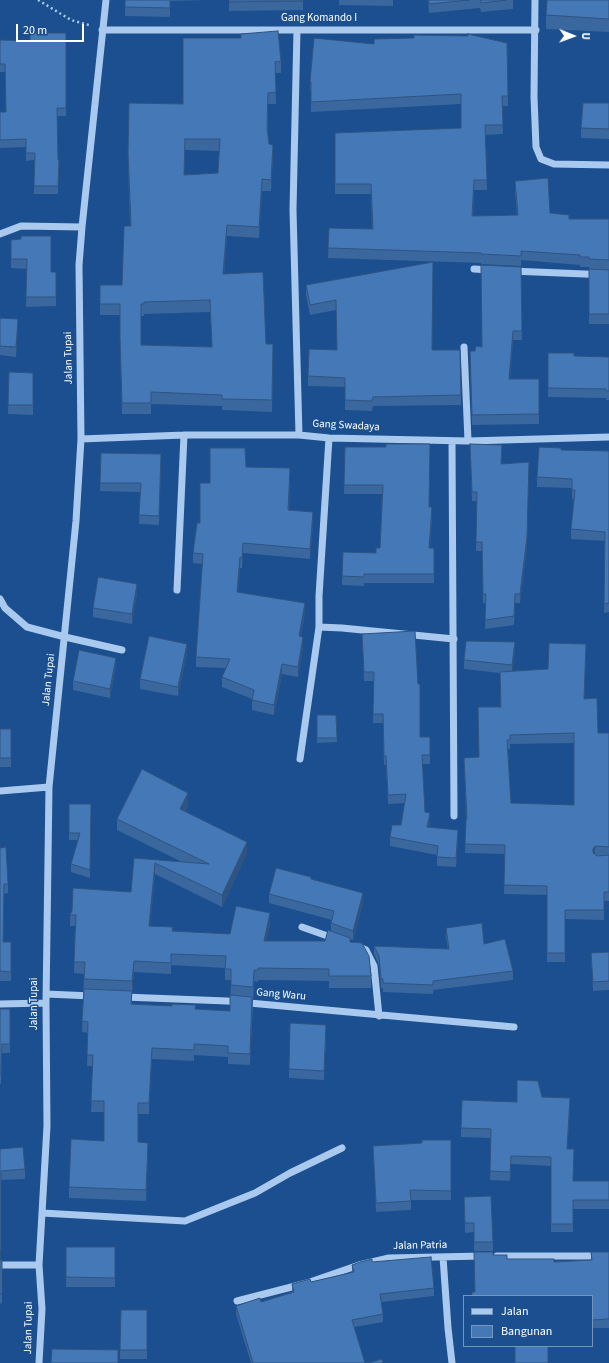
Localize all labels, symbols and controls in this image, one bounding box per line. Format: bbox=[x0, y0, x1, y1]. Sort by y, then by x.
street label: Gang Komando I bbox=[281, 12, 357, 26]
scale bar bbox=[18, 16, 86, 42]
north arrow bbox=[553, 16, 593, 56]
text: 20 m bbox=[23, 22, 47, 39]
text: U bbox=[578, 32, 593, 40]
street label: Jalan Tupai bbox=[62, 331, 76, 385]
street label: Gang Swadaya bbox=[312, 418, 380, 434]
street label: Jalan Tupai bbox=[40, 653, 58, 707]
street label: Jalan Tupai bbox=[28, 978, 42, 1030]
street label: Gang Waru bbox=[256, 986, 306, 1004]
street label: Jalan Patria bbox=[393, 1239, 447, 1253]
legend bbox=[463, 1295, 593, 1347]
street label: Jalan Tupai bbox=[22, 1301, 36, 1355]
text: Jalan bbox=[501, 1303, 528, 1320]
text: Bangunan bbox=[501, 1323, 552, 1340]

